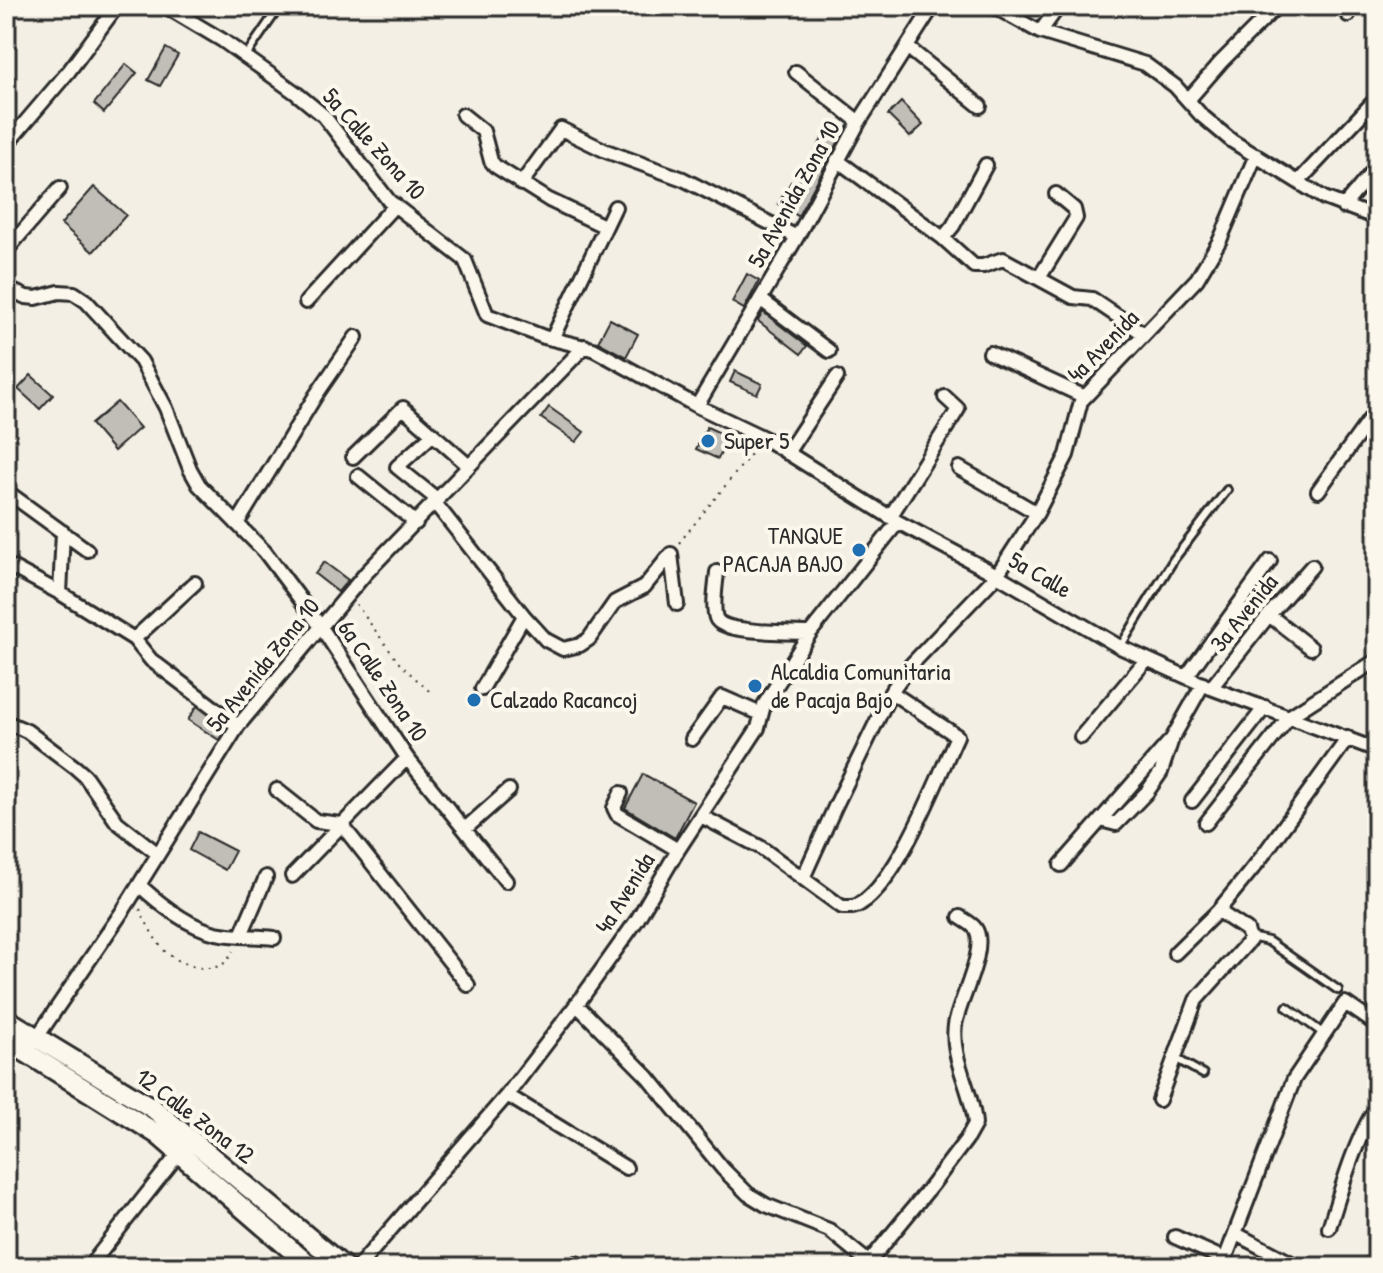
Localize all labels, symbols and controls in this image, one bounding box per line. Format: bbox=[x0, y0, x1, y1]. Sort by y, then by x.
street label: 5a Calle Zona 10 bbox=[316, 81, 434, 206]
street label: 5a Avenida Zona 10 bbox=[739, 114, 847, 273]
street label: 4a Avenida bbox=[1060, 302, 1145, 389]
place label: Super 5 bbox=[724, 424, 789, 456]
marker: Super 5 bbox=[699, 432, 717, 450]
place label: TANQUE PACAJA BAJO bbox=[723, 519, 843, 579]
marker: TANQUE PACAJA BAJO bbox=[850, 541, 868, 559]
street label: 5a Calle bbox=[1003, 543, 1078, 605]
street label: 3a Avenida bbox=[1202, 567, 1284, 658]
street label: 5a Avenida Zona 10 bbox=[198, 591, 326, 738]
street label: 6a Calle Zona 10 bbox=[332, 614, 436, 747]
place label: Alcaldia Comunitaria de Pacaja Bajo bbox=[771, 655, 951, 715]
marker: Alcaldia Comunitaria de Pacaja Bajo bbox=[746, 677, 764, 695]
place label: Calzado Racancoj bbox=[490, 683, 638, 715]
marker: Calzado Racancoj bbox=[465, 691, 483, 709]
street label: 4a Avenida bbox=[587, 846, 662, 939]
street label: 12 Calle Zona 12 bbox=[130, 1060, 262, 1170]

